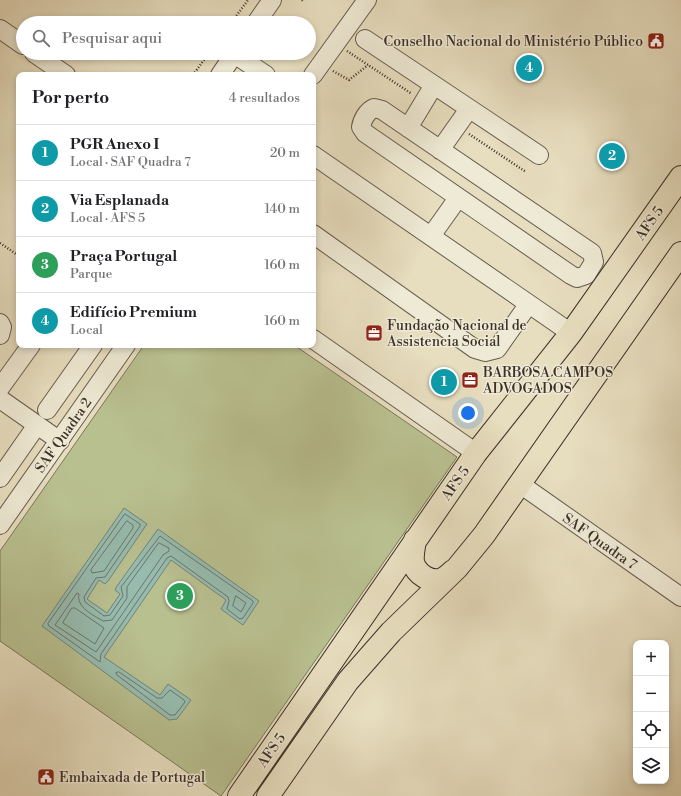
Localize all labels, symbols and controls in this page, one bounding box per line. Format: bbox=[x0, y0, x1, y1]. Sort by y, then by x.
search box bbox=[16, 16, 316, 60]
icon: search bbox=[30, 27, 52, 49]
text: Pesquisar aqui bbox=[62, 29, 162, 48]
public building icon: Conselho Nacional do Ministério Público bbox=[646, 31, 666, 51]
place label: Conselho Nacional do Ministério Público bbox=[384, 33, 643, 51]
pin: 4 bbox=[516, 53, 542, 83]
text: Por perto bbox=[32, 87, 109, 109]
text: 4 resultados bbox=[229, 90, 300, 106]
text: PGR Anexo I bbox=[70, 135, 159, 154]
pin: 2 bbox=[599, 141, 625, 171]
text: 1 bbox=[42, 145, 48, 161]
text: 20 m bbox=[270, 145, 300, 161]
text: Local · SAF Quadra 7 bbox=[70, 154, 191, 170]
text: Via Esplanada bbox=[70, 191, 169, 210]
text: 2 bbox=[41, 201, 49, 217]
text: 140 m bbox=[264, 201, 300, 217]
street label: AFS 5 bbox=[631, 203, 668, 245]
text: Local · AFS 5 bbox=[70, 210, 145, 226]
text: Praça Portugal bbox=[70, 247, 177, 266]
text: 3 bbox=[41, 257, 49, 273]
text: 160 m bbox=[264, 257, 300, 273]
text: Parque bbox=[70, 266, 112, 282]
text: Edifício Premium bbox=[70, 303, 197, 322]
text: 4 bbox=[41, 313, 49, 329]
text: 160 m bbox=[264, 313, 300, 329]
place label: Fundação Nacional de Assistencia Social bbox=[386, 317, 527, 351]
text: Local bbox=[70, 322, 103, 338]
office icon: Fundação Nacional de Assistencia Social bbox=[364, 323, 384, 343]
place label: BARBOSA CAMPOS ADVOGADOS bbox=[482, 364, 613, 398]
pin: 1 bbox=[431, 367, 457, 397]
office icon: BARBOSA CAMPOS ADVOGADOS bbox=[460, 370, 480, 390]
street label: SAF Quadra 2 bbox=[31, 395, 96, 477]
your location bbox=[458, 403, 478, 423]
street label: AFS 5 bbox=[437, 463, 474, 505]
street label: SAF Quadra 7 bbox=[559, 510, 640, 574]
pin: 3 bbox=[167, 581, 193, 611]
map controls bbox=[633, 640, 669, 784]
button: + bbox=[633, 640, 669, 676]
button: − bbox=[633, 676, 669, 712]
button: locate bbox=[633, 712, 669, 748]
street label: AFS 5 bbox=[253, 730, 290, 772]
button: layers bbox=[633, 748, 669, 784]
public building icon: Embaixada de Portugal bbox=[36, 767, 56, 787]
place label: Embaixada de Portugal bbox=[59, 769, 205, 787]

